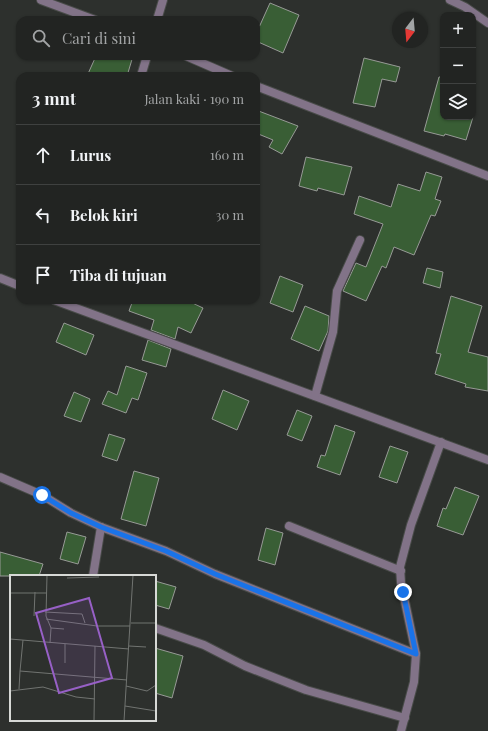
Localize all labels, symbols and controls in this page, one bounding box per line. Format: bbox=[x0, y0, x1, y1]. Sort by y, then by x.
north arrow bbox=[392, 12, 428, 48]
map controls bbox=[440, 12, 476, 120]
button: + bbox=[440, 12, 476, 48]
search box bbox=[16, 16, 260, 60]
icon: search bbox=[30, 27, 52, 49]
text: Cari di sini bbox=[62, 28, 136, 48]
button: − bbox=[440, 48, 476, 84]
button: layers bbox=[440, 84, 476, 120]
text: 3 mnt bbox=[32, 87, 76, 109]
text: Jalan kaki · 190 m bbox=[144, 90, 244, 107]
icon: ahead bbox=[32, 144, 54, 166]
text: Lurus bbox=[70, 145, 111, 165]
text: 160 m bbox=[210, 146, 244, 163]
icon: left bbox=[32, 204, 54, 226]
text: Belok kiri bbox=[70, 205, 138, 225]
text: 30 m bbox=[216, 206, 244, 223]
icon: arrive bbox=[32, 264, 54, 286]
text: Tiba di tujuan bbox=[70, 265, 167, 285]
route start bbox=[33, 486, 51, 504]
inset map bbox=[10, 575, 156, 721]
route end bbox=[394, 583, 412, 601]

